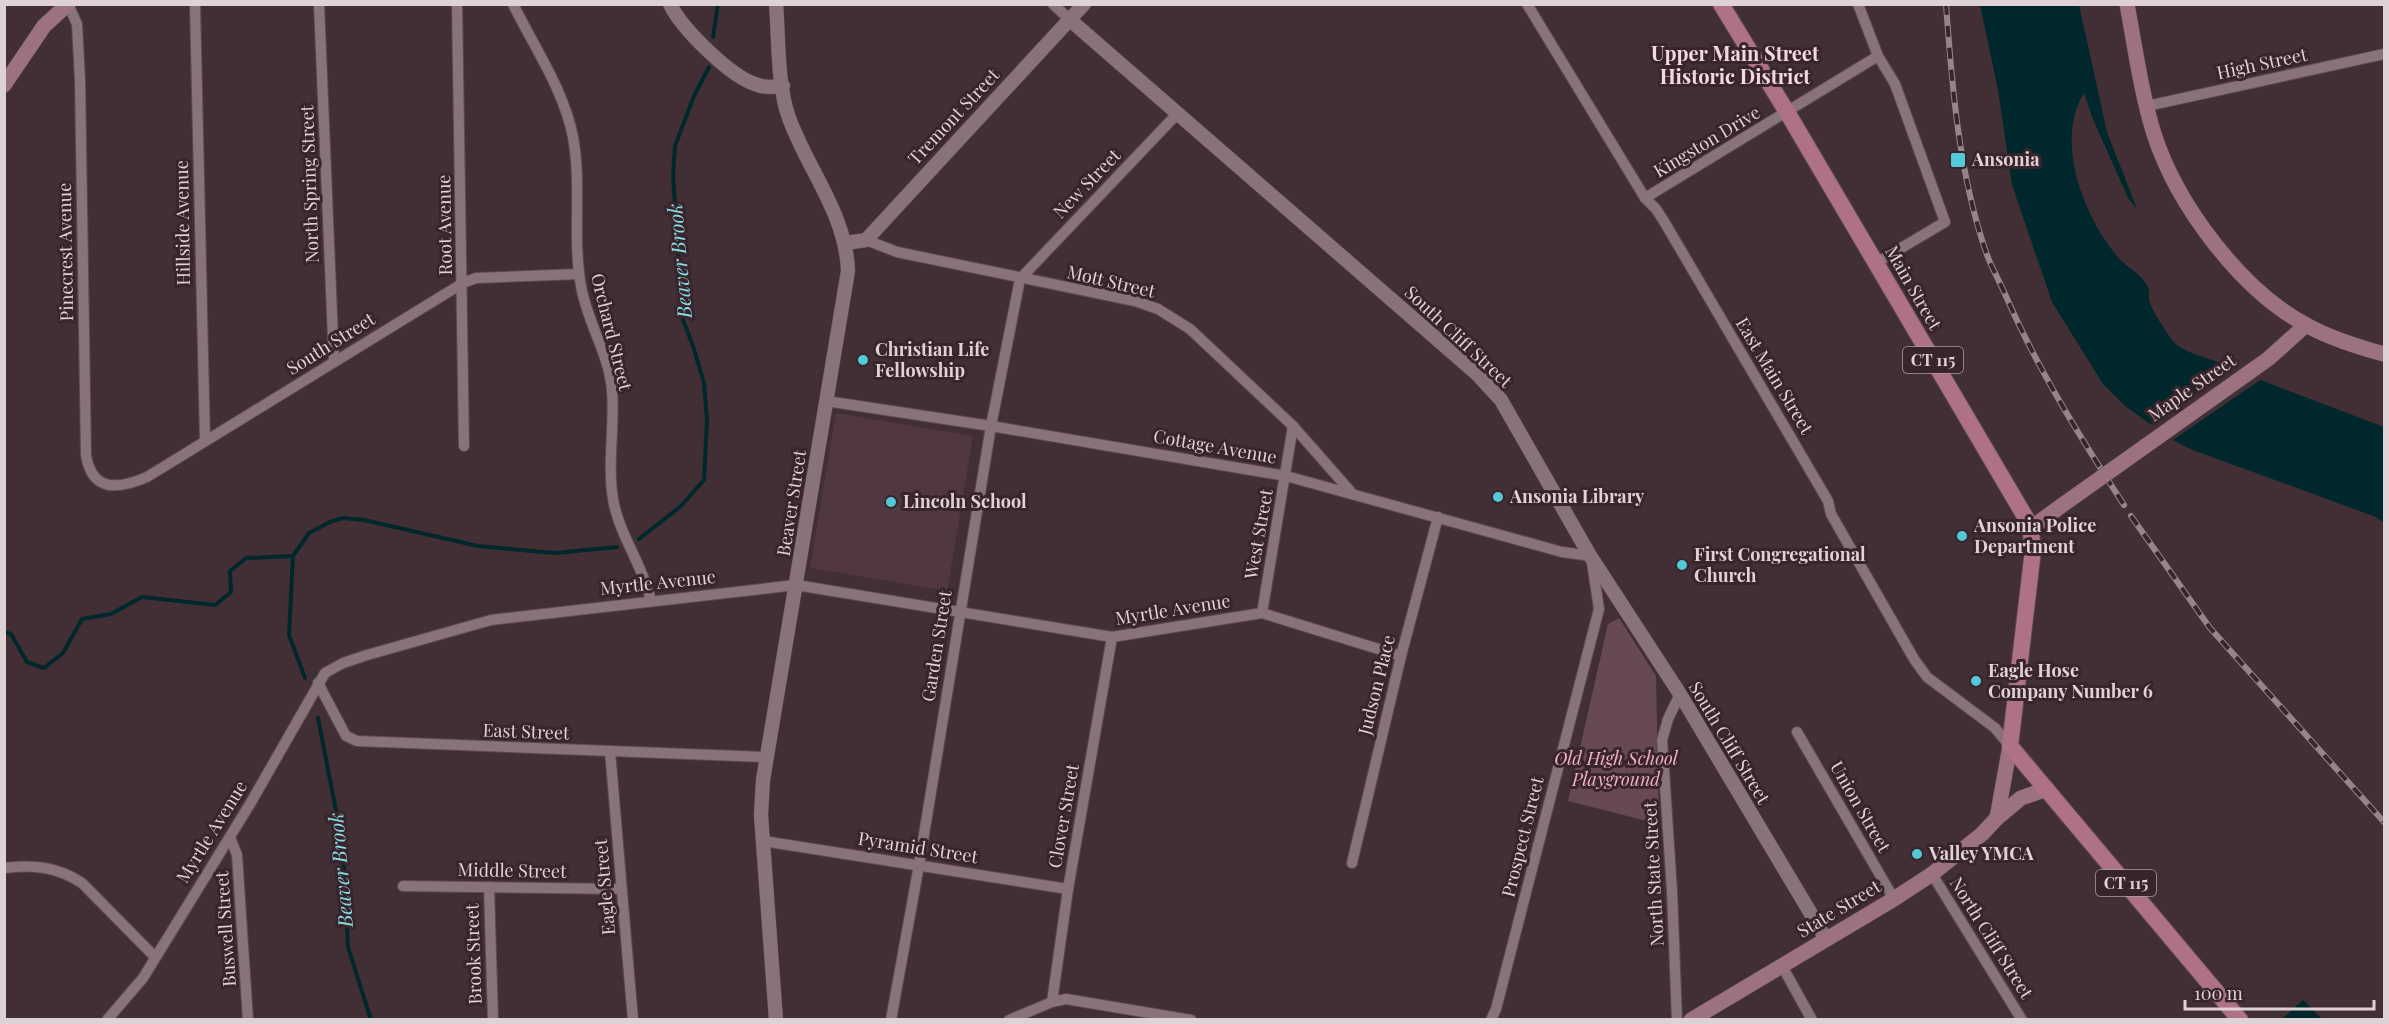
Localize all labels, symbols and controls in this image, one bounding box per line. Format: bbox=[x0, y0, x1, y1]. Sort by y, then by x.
district label: Upper Main Street Historic District bbox=[1651, 39, 1820, 89]
street label: High Street bbox=[2214, 42, 2310, 84]
street label: Tremont Street bbox=[902, 63, 1005, 170]
street label: Kingston Drive bbox=[1649, 100, 1764, 182]
street label: North Spring Street bbox=[294, 104, 324, 263]
street label: New Street bbox=[1047, 143, 1126, 223]
place label: Ansonia bbox=[1971, 147, 2040, 171]
marker: Ansonia bbox=[1949, 151, 1967, 169]
street label: Hillside Avenue bbox=[169, 160, 195, 286]
street label: Root Avenue bbox=[431, 174, 457, 276]
street label: Pinecrest Avenue bbox=[52, 183, 78, 321]
water label: Beaver Brook bbox=[660, 203, 697, 321]
street label: Main Street bbox=[1880, 241, 1948, 334]
street label: Mott Street bbox=[1065, 259, 1158, 303]
street label: Orchard Street bbox=[586, 271, 638, 394]
street label: South Cliff Street bbox=[1400, 280, 1518, 393]
street label: South Street bbox=[282, 306, 380, 380]
street label: East Main Street bbox=[1731, 313, 1819, 439]
place label: Christian Life Fellowship bbox=[875, 337, 989, 382]
road number: CT 115 bbox=[1903, 347, 1963, 373]
street label: Maple Street bbox=[2143, 348, 2241, 426]
marker: Christian Life Fellowship bbox=[856, 353, 870, 367]
street label: Cottage Avenue bbox=[1152, 423, 1279, 469]
street label: Beaver Street bbox=[771, 447, 811, 558]
place label: Ansonia Library bbox=[1509, 484, 1645, 508]
street label: West Street bbox=[1238, 486, 1278, 582]
place label: Lincoln School bbox=[903, 489, 1027, 513]
marker: Ansonia Library bbox=[1491, 490, 1505, 504]
marker: Lincoln School bbox=[884, 495, 898, 509]
place label: Ansonia Police Department bbox=[1973, 513, 2096, 558]
marker: Ansonia Police Department bbox=[1955, 529, 1969, 543]
place label: First Congregational Church bbox=[1694, 542, 1866, 587]
marker: First Congregational Church bbox=[1675, 558, 1689, 572]
street label: Myrtle Avenue bbox=[599, 564, 717, 600]
street label: Garden Street bbox=[915, 588, 957, 703]
street label: Myrtle Avenue bbox=[1114, 588, 1232, 630]
street label: Judson Place bbox=[1352, 632, 1400, 738]
place label: Eagle Hose Company Number 6 bbox=[1988, 658, 2153, 703]
marker: Eagle Hose Company Number 6 bbox=[1969, 674, 1983, 688]
street label: South Cliff Street bbox=[1684, 677, 1776, 809]
street label: East Street bbox=[482, 717, 570, 745]
park label: Old High School Playground bbox=[1554, 746, 1679, 791]
street label: Union Street bbox=[1825, 757, 1897, 857]
street label: Clover Street bbox=[1042, 761, 1084, 870]
street label: Prospect Street bbox=[1495, 773, 1549, 899]
street label: Myrtle Avenue bbox=[170, 776, 252, 887]
street label: North State Street bbox=[1637, 800, 1669, 947]
water label: Beaver Brook bbox=[321, 812, 358, 930]
street label: Pyramid Street bbox=[856, 826, 980, 868]
street label: Eagle Street bbox=[588, 837, 620, 936]
place label: Valley YMCA bbox=[1928, 841, 2035, 865]
marker: Valley YMCA bbox=[1910, 847, 1924, 861]
street label: Middle Street bbox=[457, 857, 567, 883]
street label: Buswell Street bbox=[209, 870, 241, 988]
road number: CT 115 bbox=[2096, 870, 2156, 896]
street label: North Cliff Street bbox=[1945, 872, 2039, 1003]
street label: State Street bbox=[1792, 873, 1885, 942]
street label: Brook Street bbox=[459, 903, 487, 1005]
scale bar bbox=[2185, 973, 2374, 1011]
text: 100 m bbox=[2194, 981, 2243, 1005]

